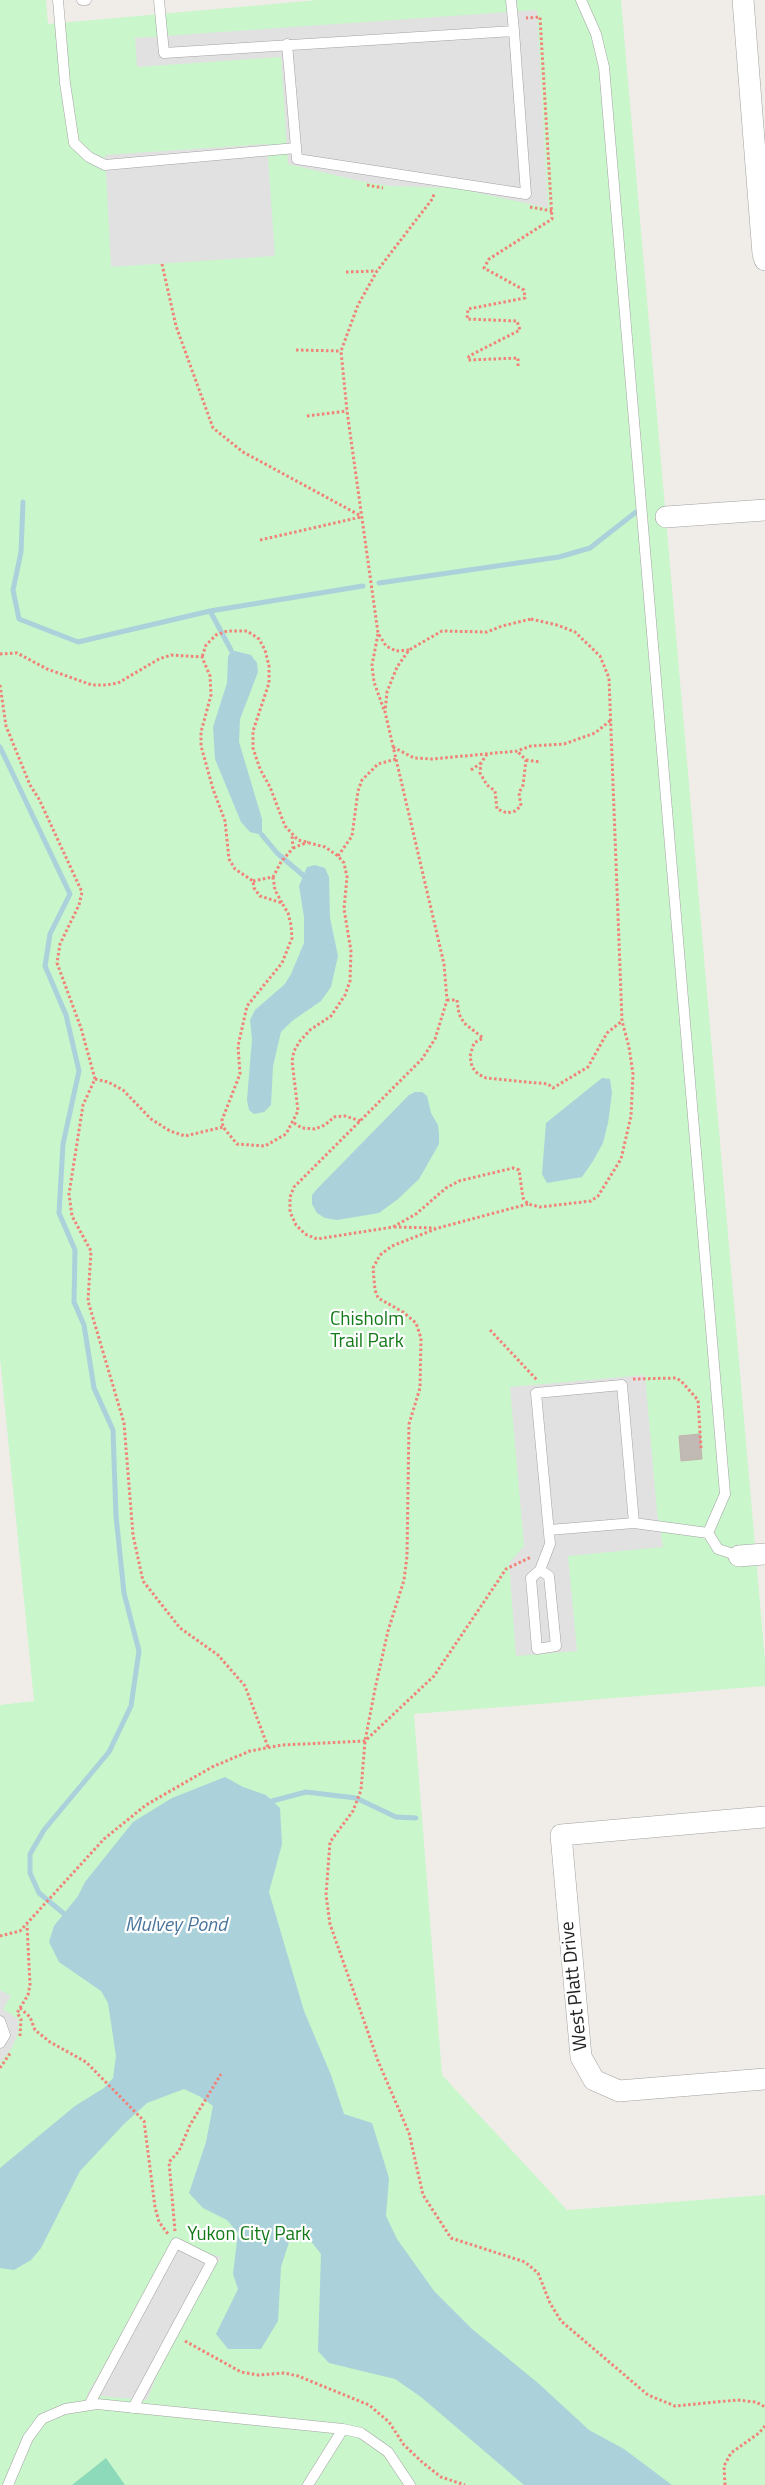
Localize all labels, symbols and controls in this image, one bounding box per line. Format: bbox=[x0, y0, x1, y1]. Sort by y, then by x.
park label: Chisholm Trail Park bbox=[330, 1309, 404, 1353]
water label: Mulvey Pond bbox=[125, 1914, 227, 1938]
street label: West Platt Drive bbox=[557, 1920, 593, 2052]
park label: Yukon City Park bbox=[187, 2224, 311, 2246]

